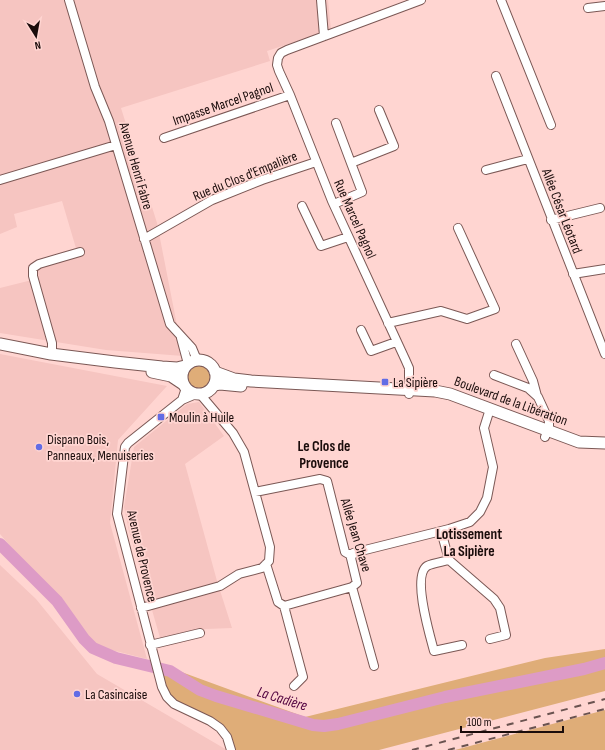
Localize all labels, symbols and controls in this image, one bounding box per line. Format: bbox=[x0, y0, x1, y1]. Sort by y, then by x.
north arrow bbox=[16, 16, 56, 56]
text: N bbox=[34, 38, 42, 52]
street label: Impasse Marcel Pagnol bbox=[170, 79, 276, 129]
street label: Avenue Henri Fabre bbox=[115, 120, 157, 211]
street label: Rue du Clos d'Empalière bbox=[190, 147, 300, 205]
street label: Allée César Léotard bbox=[538, 165, 586, 256]
street label: Rue Marcel Pagnol bbox=[330, 177, 380, 261]
street label: Boulevard de la Libération bbox=[452, 373, 570, 429]
place label: La Sipière bbox=[393, 374, 438, 391]
marker: La Sipière bbox=[380, 377, 390, 387]
place label: Moulin à Huile bbox=[169, 409, 234, 426]
marker: Moulin à Huile bbox=[156, 412, 166, 422]
place label: Dispano Bois, Panneaux, Menuiseries bbox=[47, 431, 154, 464]
district label: Le Clos de Provence bbox=[298, 437, 350, 473]
marker: Dispano Bois, Panneaux, Menuiseries bbox=[34, 442, 44, 452]
street label: Allée Jean Chave bbox=[336, 495, 375, 574]
street label: Avenue de Provence bbox=[123, 507, 161, 604]
district label: Lotissement La Sipière bbox=[436, 525, 502, 561]
water label: La Cadière bbox=[255, 682, 309, 716]
place label: La Casincaise bbox=[85, 686, 147, 703]
marker: La Casincaise bbox=[72, 689, 82, 699]
scale bar bbox=[461, 708, 563, 734]
text: 100 m bbox=[467, 715, 492, 730]

